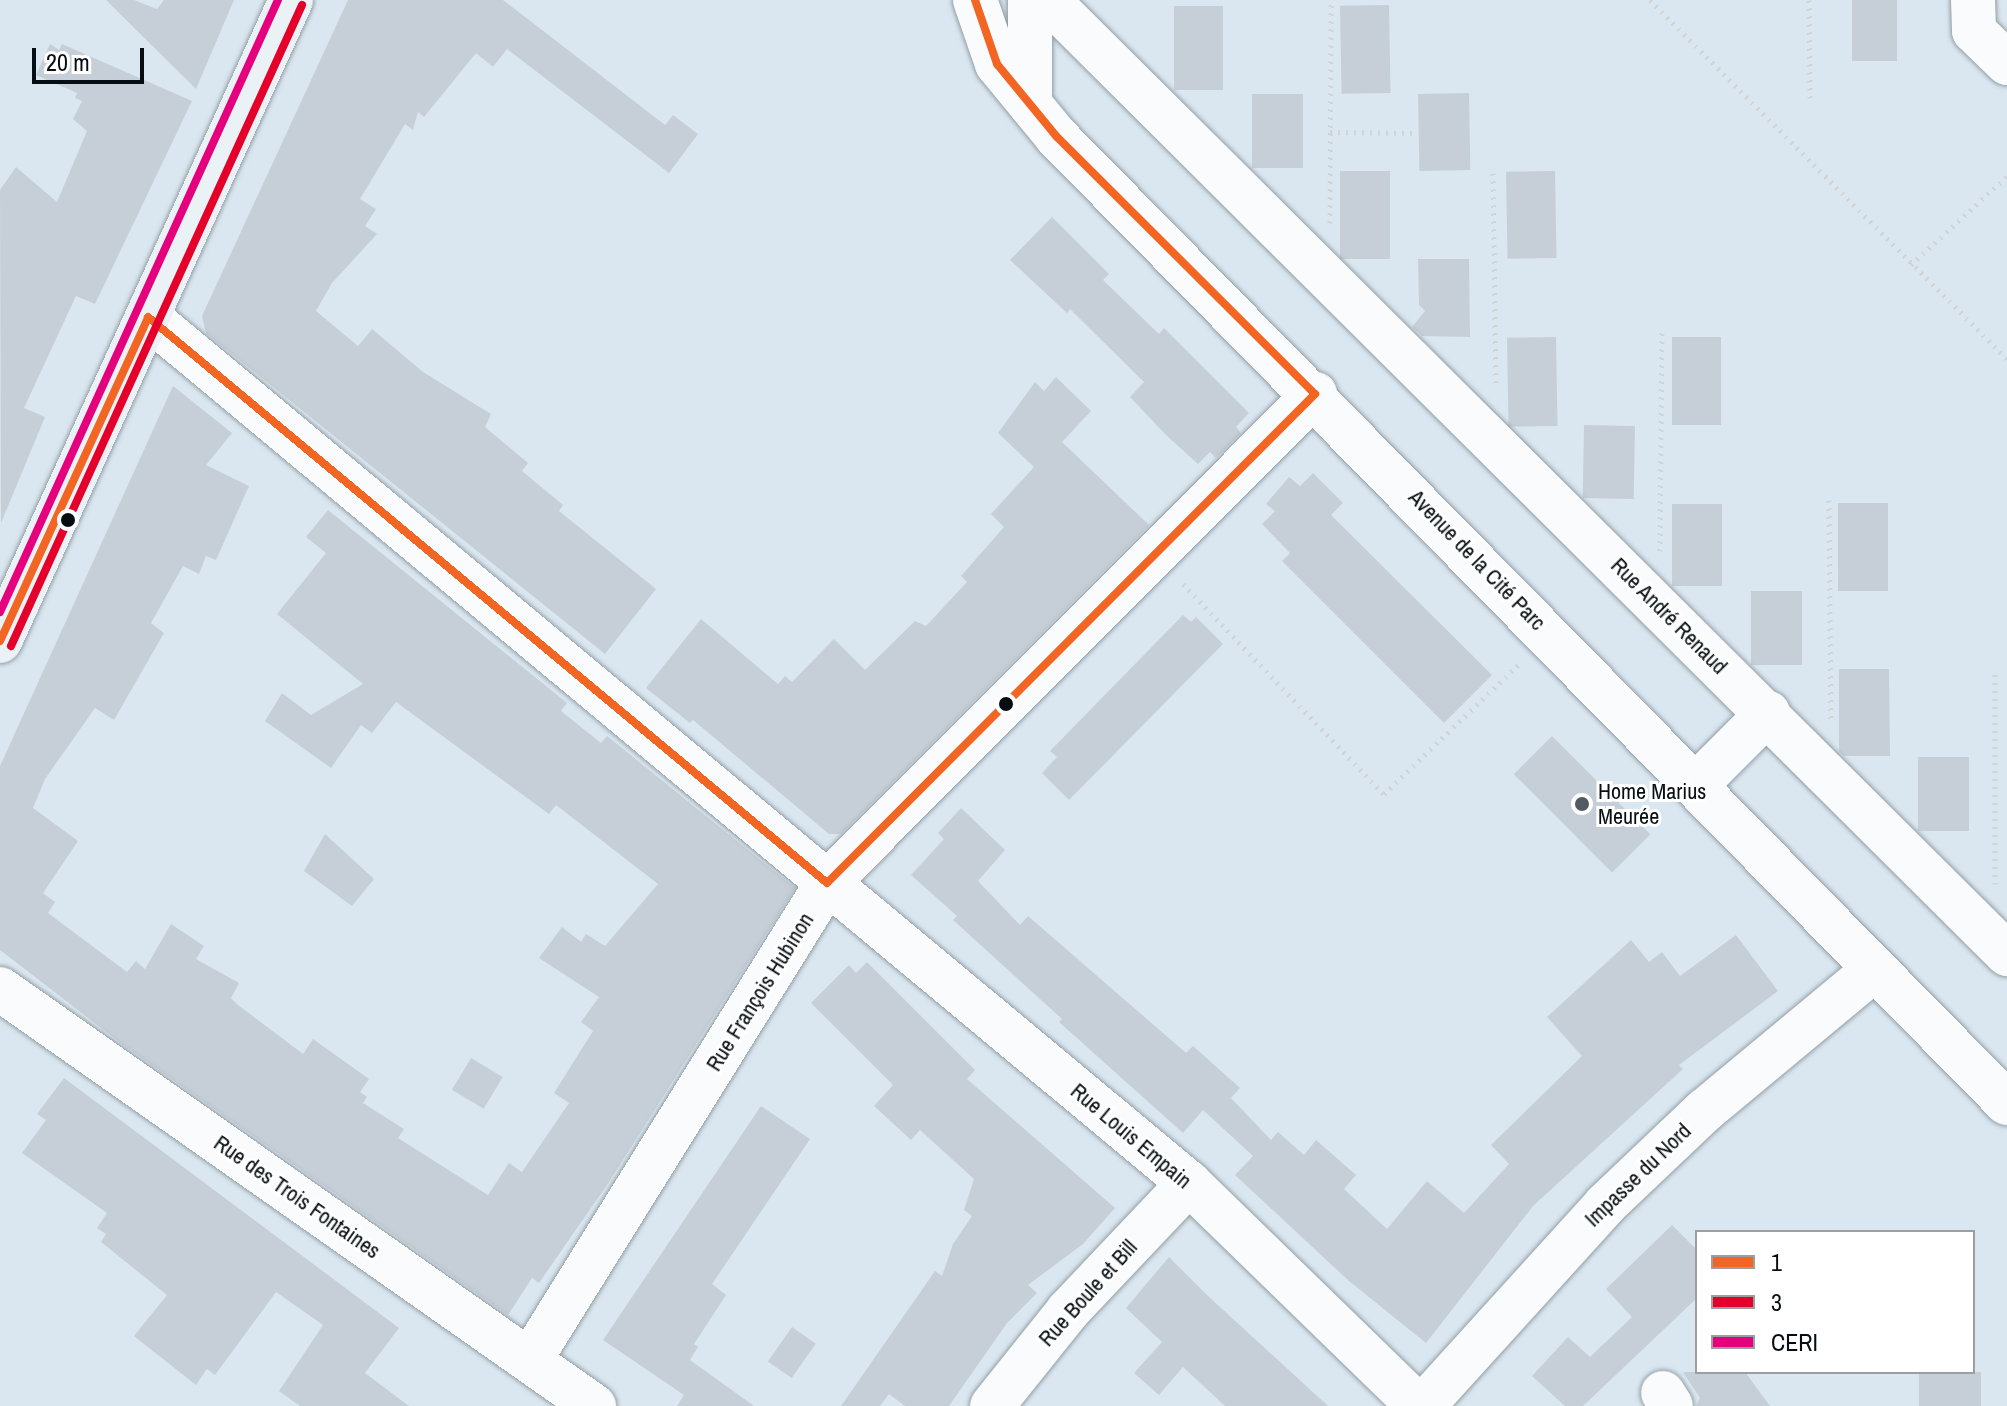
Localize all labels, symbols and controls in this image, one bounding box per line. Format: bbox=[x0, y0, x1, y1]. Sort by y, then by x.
scale bar bbox=[36, 32, 148, 82]
text: 20 m bbox=[46, 46, 90, 78]
street label: Avenue de la Cité Parc bbox=[1403, 484, 1551, 636]
unlabelled marker bbox=[60, 512, 76, 528]
street label: Rue André Renaud bbox=[1605, 552, 1733, 680]
unlabelled marker bbox=[998, 696, 1014, 712]
place label: Home Marius Meurée bbox=[1598, 778, 1706, 830]
marker: Home Marius Meurée bbox=[1573, 795, 1591, 813]
street label: Rue François Hubinon bbox=[701, 908, 819, 1076]
street label: Rue Louis Empain bbox=[1065, 1078, 1197, 1194]
street label: Impasse du Nord bbox=[1579, 1118, 1697, 1232]
street label: Rue des Trois Fontaines bbox=[209, 1130, 385, 1264]
legend bbox=[1695, 1230, 1975, 1374]
street label: Rue Boule et Bill bbox=[1033, 1234, 1143, 1352]
text: 1 bbox=[1771, 1246, 1782, 1278]
text: 3 bbox=[1771, 1286, 1782, 1318]
text: CERI bbox=[1771, 1326, 1818, 1358]

